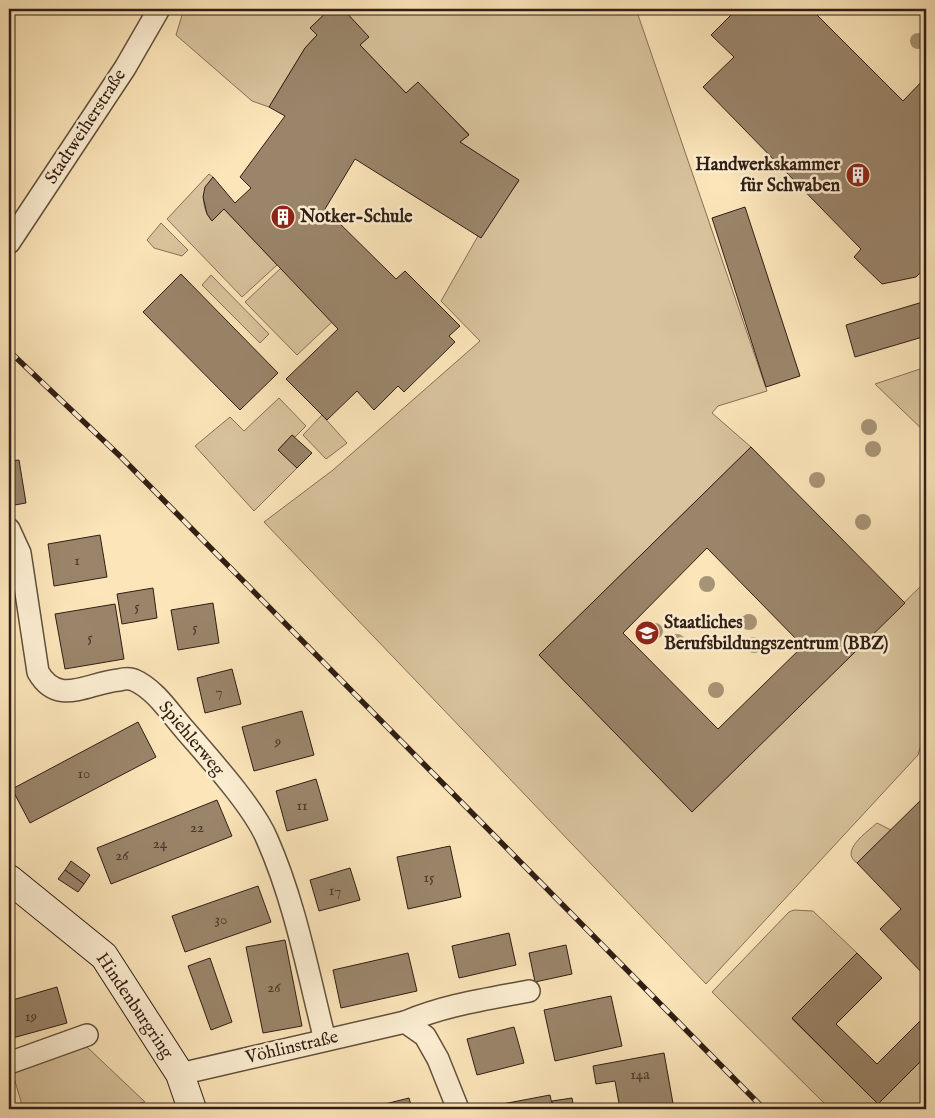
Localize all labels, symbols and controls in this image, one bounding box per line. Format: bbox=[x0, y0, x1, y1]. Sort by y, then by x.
street label: Stadtweiherstraße bbox=[40, 65, 132, 189]
place label: Handwerkskammer für Schwaben bbox=[695, 154, 840, 198]
building icon: Handwerkskammer für Schwaben bbox=[845, 162, 871, 188]
building icon: Notker-Schule bbox=[270, 204, 296, 230]
place label: Notker-Schule bbox=[299, 206, 413, 229]
house number: 1 bbox=[74, 551, 80, 570]
house number: 5 bbox=[134, 597, 140, 616]
place label: Staatliches Berufsbildungszentrum (BBZ) bbox=[664, 612, 888, 656]
house number: 5 bbox=[192, 618, 198, 637]
school or university icon: Staatliches Berufsbildungszentrum (BBZ) bbox=[634, 620, 660, 646]
house number: 5 bbox=[87, 628, 93, 647]
house number: 7 bbox=[215, 682, 223, 701]
street label: Spiehlerweg bbox=[153, 697, 229, 781]
house number: 9 bbox=[274, 732, 281, 751]
house number: 10 bbox=[78, 764, 90, 783]
house number: 11 bbox=[296, 796, 308, 815]
house number: 22 bbox=[190, 818, 204, 837]
house number: 24 bbox=[153, 834, 168, 853]
house number: 26 bbox=[115, 846, 129, 865]
house number: 15 bbox=[423, 868, 435, 887]
house number: 17 bbox=[329, 881, 341, 900]
house number: 30 bbox=[215, 910, 227, 929]
street label: Hindenburgring bbox=[90, 948, 178, 1064]
house number: 26 bbox=[267, 978, 281, 997]
house number: 19 bbox=[25, 1007, 37, 1026]
street label: Vöhlinstraße bbox=[242, 1026, 341, 1070]
house number: 14a bbox=[630, 1065, 650, 1084]

